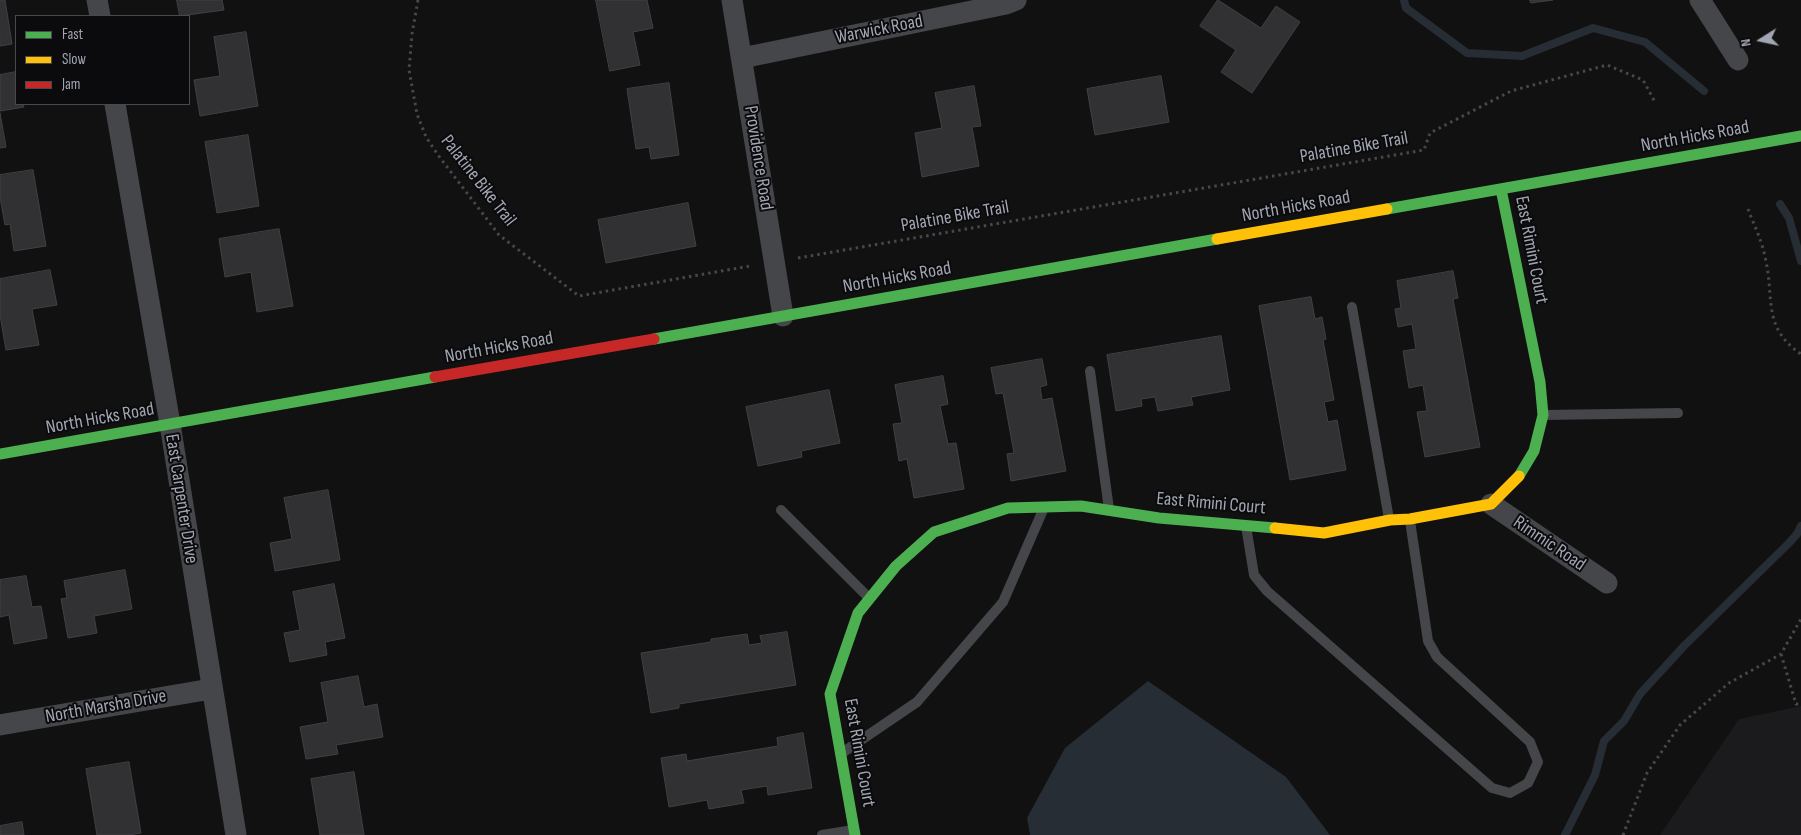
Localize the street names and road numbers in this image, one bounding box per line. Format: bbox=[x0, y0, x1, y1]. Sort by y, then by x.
street label: Warwick Road bbox=[833, 10, 925, 50]
street label: Providence Road bbox=[739, 104, 777, 212]
street label: North Hicks Road bbox=[1639, 116, 1751, 158]
street label: Palatine Bike Trail bbox=[1298, 127, 1410, 169]
street label: Palatine Bike Trail bbox=[435, 131, 521, 231]
street label: North Hicks Road bbox=[1240, 186, 1352, 228]
street label: East Rimini Court bbox=[1509, 194, 1553, 306]
street label: Palatine Bike Trail bbox=[899, 196, 1011, 238]
street label: North Hicks Road bbox=[841, 257, 953, 299]
street label: North Hicks Road bbox=[443, 327, 555, 369]
street label: North Hicks Road bbox=[44, 398, 156, 440]
street label: East Carpenter Drive bbox=[160, 433, 202, 565]
street label: East Rimini Court bbox=[1155, 488, 1267, 520]
street label: Rimmic Road bbox=[1508, 511, 1590, 577]
street label: North Marsha Drive bbox=[44, 685, 168, 729]
street label: East Rimini Court bbox=[838, 697, 880, 809]

